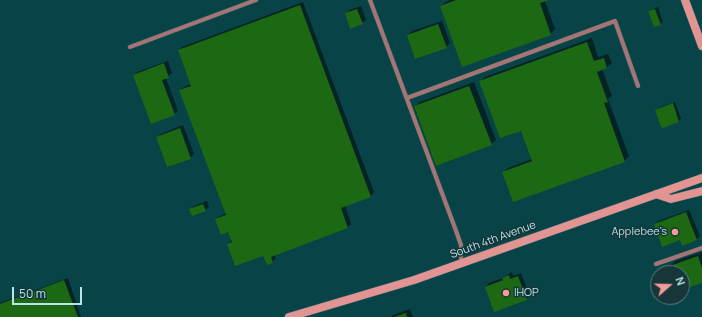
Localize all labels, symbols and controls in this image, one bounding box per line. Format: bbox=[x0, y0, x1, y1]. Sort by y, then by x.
street label: South 4th Avenue bbox=[448, 218, 538, 262]
place label: Applebee's bbox=[611, 225, 667, 239]
marker: Applebee's bbox=[670, 227, 680, 237]
north arrow bbox=[650, 265, 690, 305]
text: N bbox=[672, 275, 689, 287]
scale bar bbox=[14, 279, 84, 305]
text: 50 m bbox=[19, 285, 46, 302]
place label: IHOP bbox=[514, 286, 539, 300]
marker: IHOP bbox=[501, 288, 511, 298]

